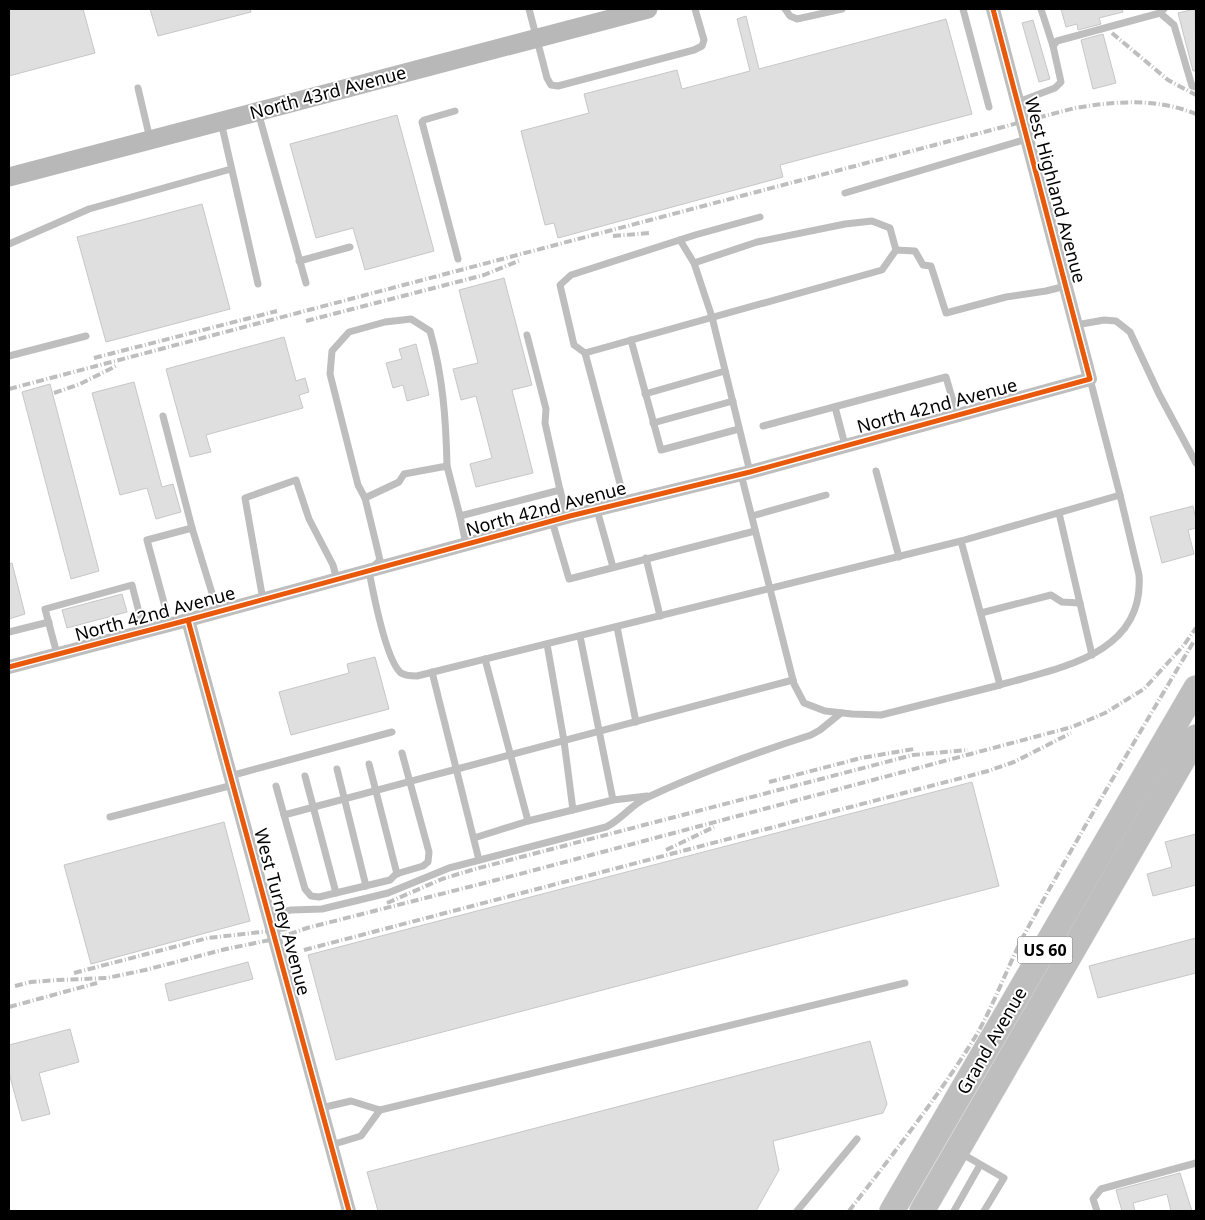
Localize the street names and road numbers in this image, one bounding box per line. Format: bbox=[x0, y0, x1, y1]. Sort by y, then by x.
street label: North 43rd Avenue bbox=[247, 60, 409, 124]
street label: West Highland Avenue bbox=[1020, 94, 1092, 285]
street label: North 42nd Avenue bbox=[854, 372, 1020, 438]
street label: North 42nd Avenue bbox=[463, 475, 629, 541]
street label: North 42nd Avenue bbox=[72, 580, 238, 646]
street label: West Turney Avenue bbox=[249, 826, 317, 998]
road number: US 60 bbox=[1018, 936, 1072, 964]
street label: Grand Avenue bbox=[951, 982, 1032, 1099]

